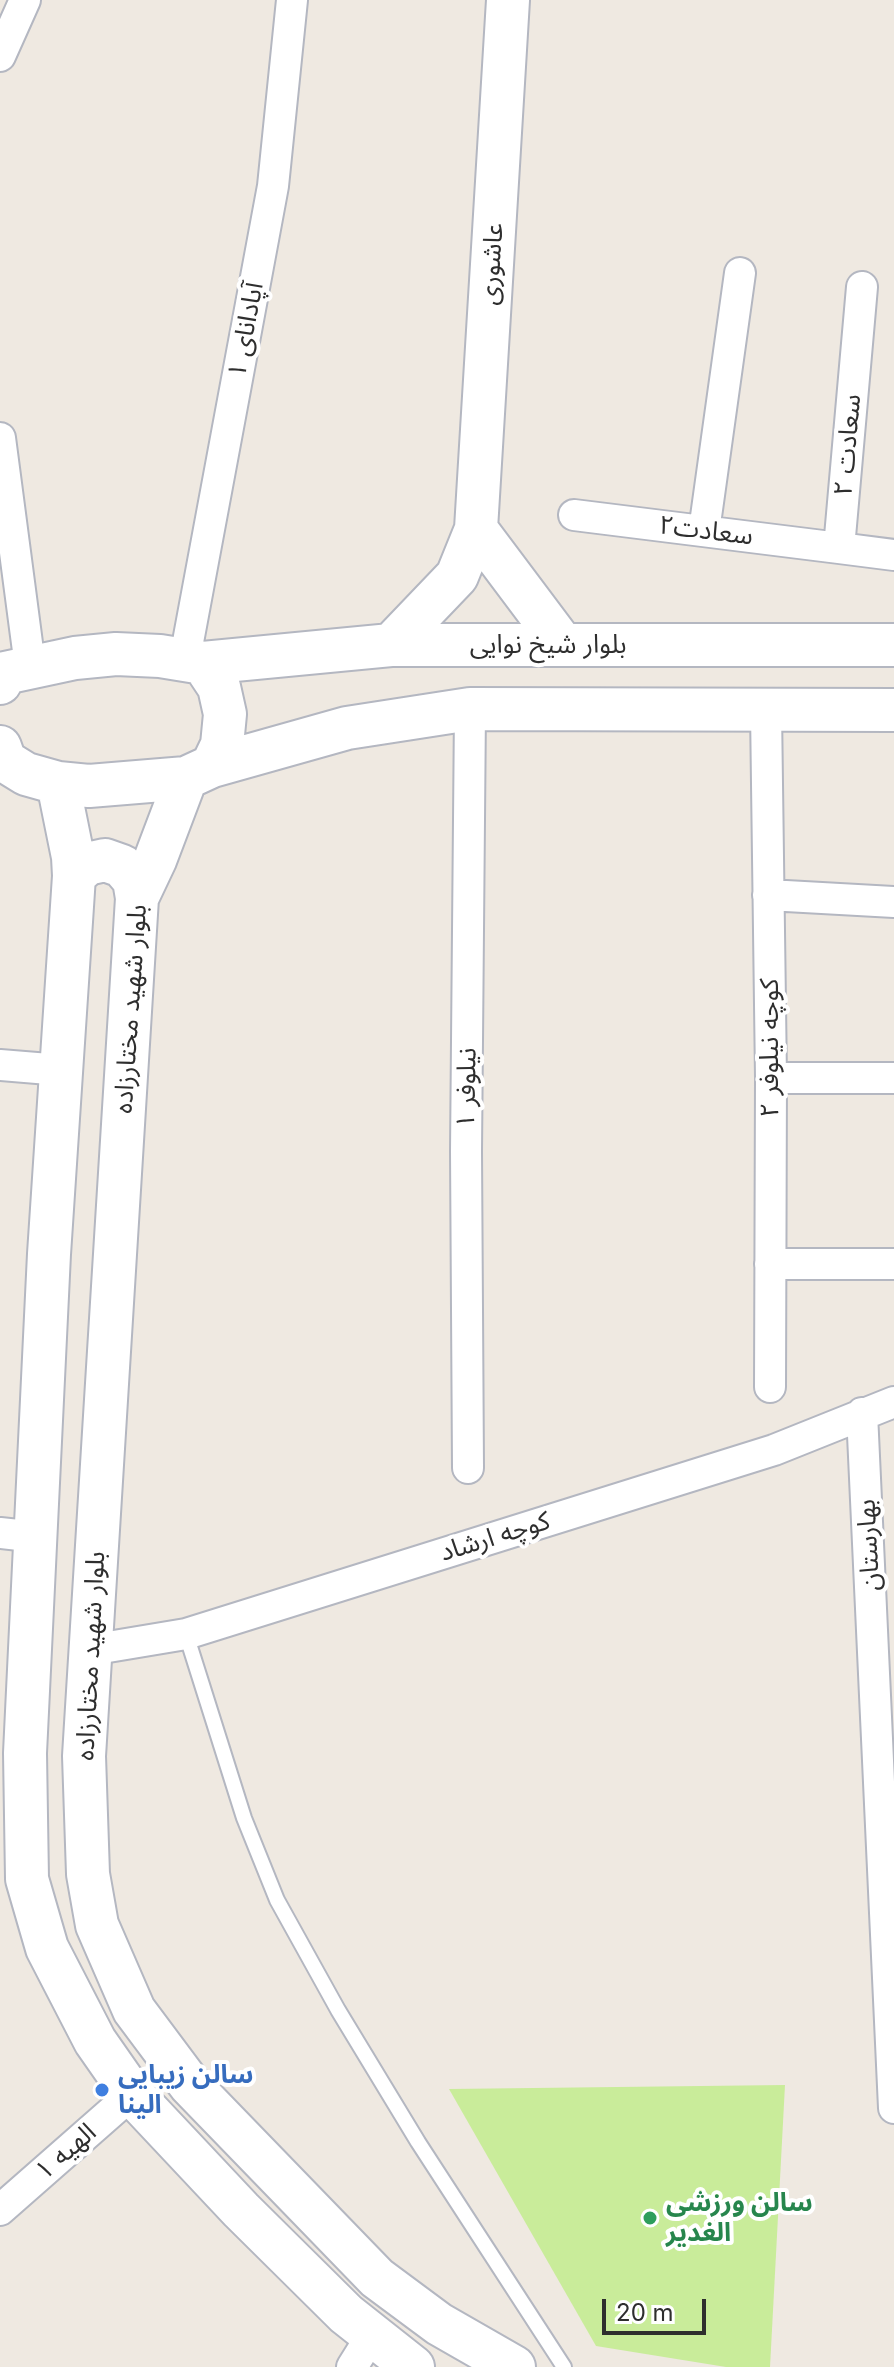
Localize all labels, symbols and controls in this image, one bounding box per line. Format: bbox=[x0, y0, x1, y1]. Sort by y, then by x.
street label: عاشوری bbox=[474, 222, 510, 306]
street label: آپادانای ۱ bbox=[221, 280, 271, 380]
street label: سعادت ۲ bbox=[828, 393, 868, 497]
street label: سعادت۲ bbox=[657, 510, 755, 552]
street label: بلوار شیخ نوایی bbox=[470, 629, 626, 661]
street label: بلوار شهید مختارزاده bbox=[108, 903, 154, 1115]
street label: کوچه نیلوفر ۲ bbox=[754, 978, 786, 1118]
street label: ۱ نیلوفر bbox=[451, 1047, 483, 1129]
street label: بهارستان bbox=[851, 1498, 887, 1592]
street label: کوچه ارشاد bbox=[436, 1505, 554, 1569]
street label: بلوار شهید مختارزاده bbox=[70, 1551, 112, 1761]
place label: سالن زیبایی الینا bbox=[118, 2059, 253, 2120]
marker: سالن زیبایی الینا bbox=[93, 2081, 111, 2099]
street label: الهیه ۱ bbox=[29, 2117, 103, 2187]
place label: سالن ورزشی الغدیر bbox=[666, 2187, 813, 2248]
marker: سالن ورزشی الغدیر bbox=[641, 2209, 659, 2227]
scale bar bbox=[606, 2283, 710, 2333]
text: 20 m bbox=[616, 2298, 674, 2327]

